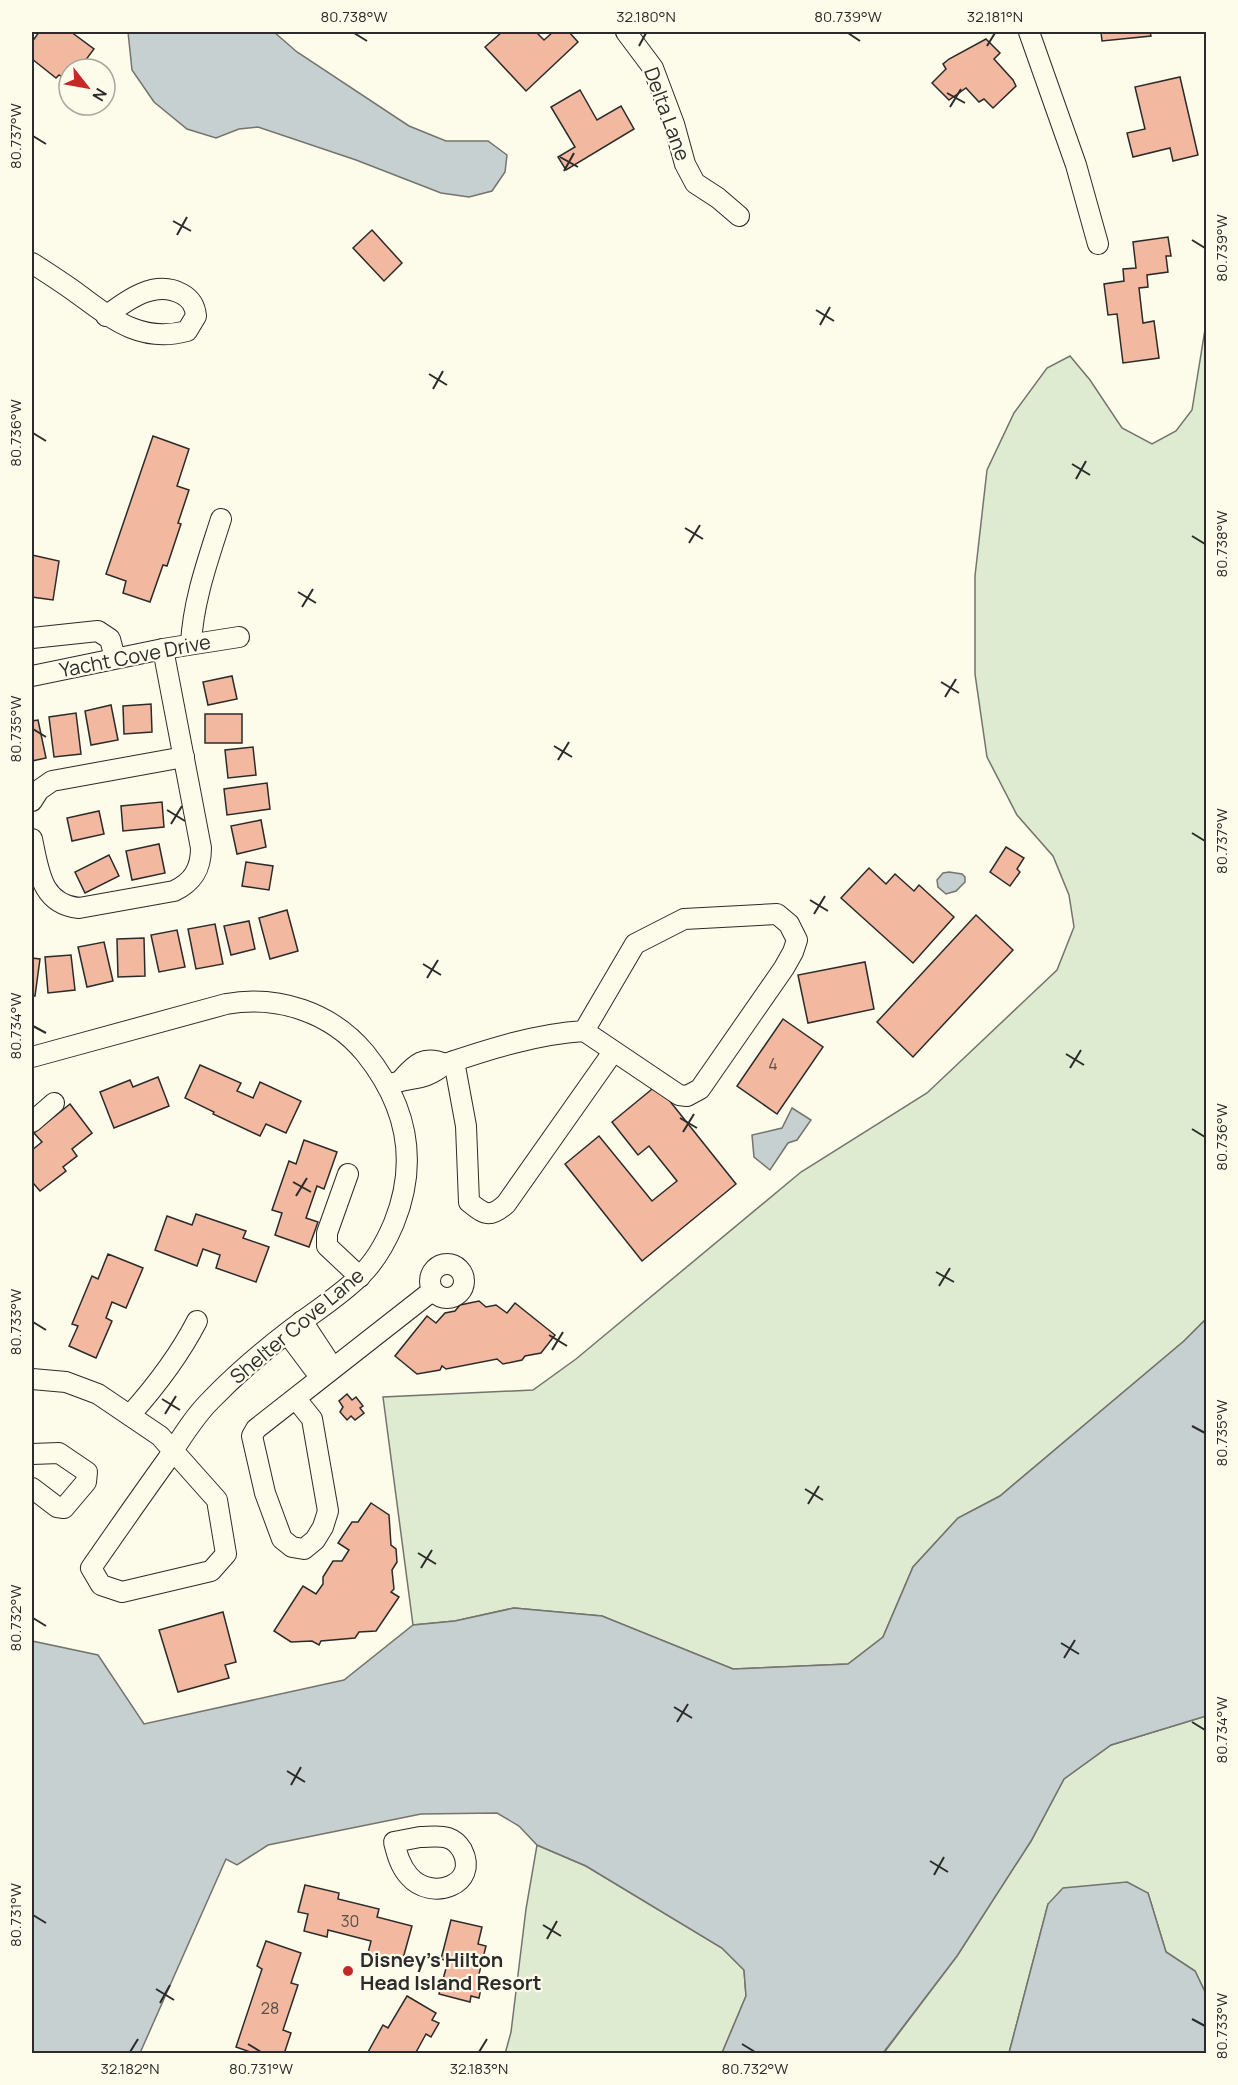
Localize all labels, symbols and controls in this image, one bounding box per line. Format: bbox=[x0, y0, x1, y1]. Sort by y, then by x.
text: 80.738°W bbox=[321, 6, 387, 27]
text: 32.180°N bbox=[616, 6, 676, 27]
text: 80.739°W bbox=[814, 6, 882, 27]
text: 32.181°N bbox=[967, 6, 1023, 27]
north arrow bbox=[57, 57, 117, 117]
street label: Delta Lane bbox=[638, 63, 697, 164]
text: N bbox=[87, 84, 112, 105]
text: 80.737°W bbox=[5, 103, 26, 169]
text: 80.739°W bbox=[1211, 214, 1232, 282]
text: 80.736°W bbox=[5, 399, 26, 467]
text: 80.738°W bbox=[1211, 511, 1232, 577]
street label: Yacht Cove Drive bbox=[57, 628, 213, 683]
text: 80.735°W bbox=[5, 696, 26, 762]
text: 80.737°W bbox=[1211, 808, 1232, 874]
text: 80.734°W bbox=[5, 992, 26, 1060]
house number: 4 bbox=[768, 1053, 778, 1075]
text: 80.736°W bbox=[1211, 1103, 1232, 1171]
street label: Shelter Cove Lane bbox=[224, 1262, 369, 1390]
text: 80.733°W bbox=[5, 1289, 26, 1355]
text: 80.735°W bbox=[1211, 1400, 1232, 1466]
text: 80.732°W bbox=[5, 1585, 26, 1651]
text: 80.734°W bbox=[1211, 1696, 1232, 1764]
text: 80.731°W bbox=[5, 1883, 26, 1947]
house number: 30 bbox=[341, 1910, 359, 1932]
place label: Disney's Hilton Head Island Resort bbox=[360, 1946, 541, 1996]
marker: Disney's Hilton Head Island Resort bbox=[341, 1964, 355, 1978]
text: 80.733°W bbox=[1211, 1993, 1232, 2059]
house number: 28 bbox=[261, 1997, 279, 2019]
text: 32.182°N bbox=[101, 2058, 159, 2079]
text: 80.731°W bbox=[229, 2058, 293, 2079]
text: 32.183°N bbox=[450, 2058, 508, 2079]
text: 80.732°W bbox=[722, 2058, 788, 2079]

